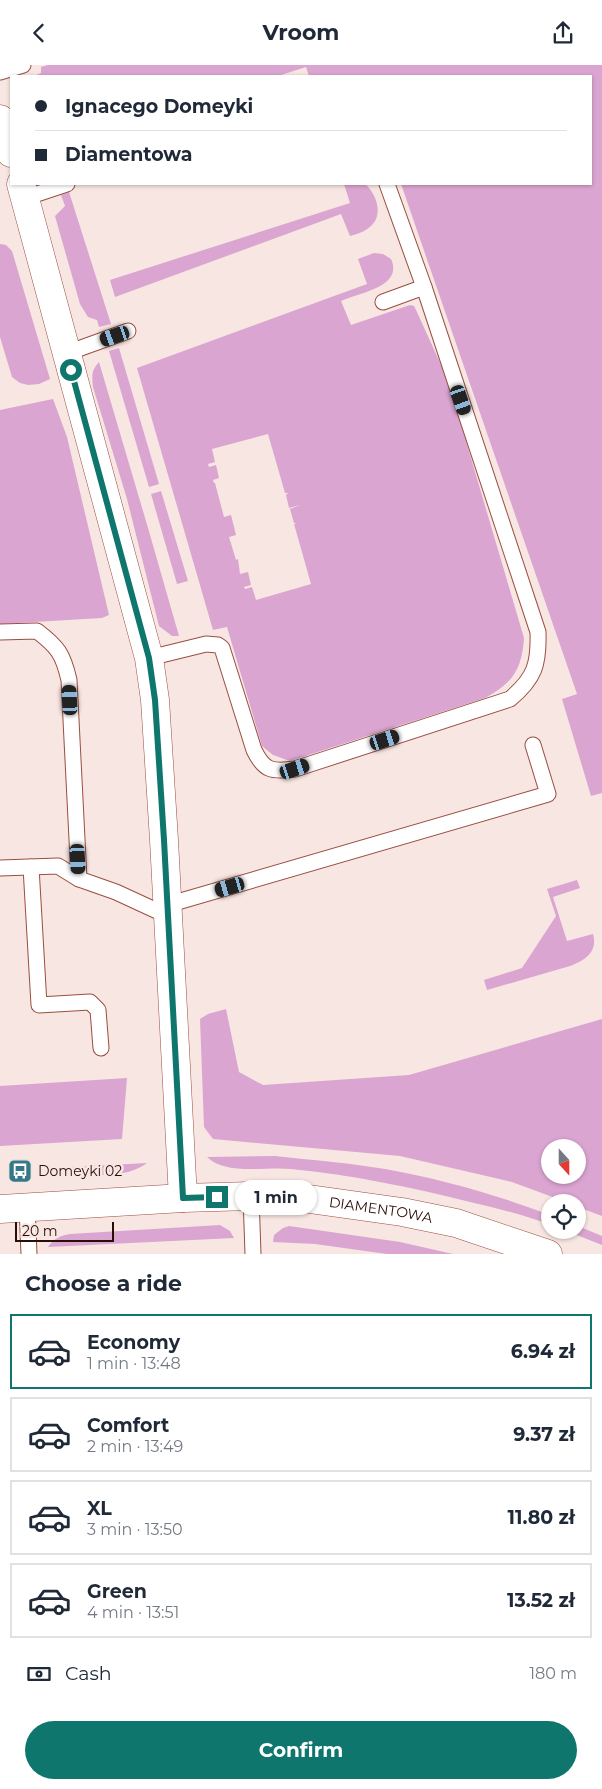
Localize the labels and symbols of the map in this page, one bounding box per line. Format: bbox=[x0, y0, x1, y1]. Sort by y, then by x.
car bbox=[98, 324, 131, 348]
route start bbox=[60, 359, 82, 381]
car bbox=[449, 383, 472, 417]
car bbox=[61, 685, 78, 715]
car bbox=[368, 728, 401, 752]
car bbox=[278, 757, 311, 781]
car bbox=[69, 844, 86, 874]
car bbox=[213, 876, 246, 898]
north arrow bbox=[541, 1139, 586, 1184]
bus stop icon: Domeyki 02 bbox=[7, 1158, 33, 1184]
place label: Domeyki 02 bbox=[38, 1162, 122, 1180]
callout: 1 min bbox=[234, 1179, 317, 1215]
route end bbox=[206, 1186, 228, 1208]
street label: DIAMENTOWA bbox=[328, 1193, 435, 1227]
scale bar bbox=[15, 1219, 114, 1242]

